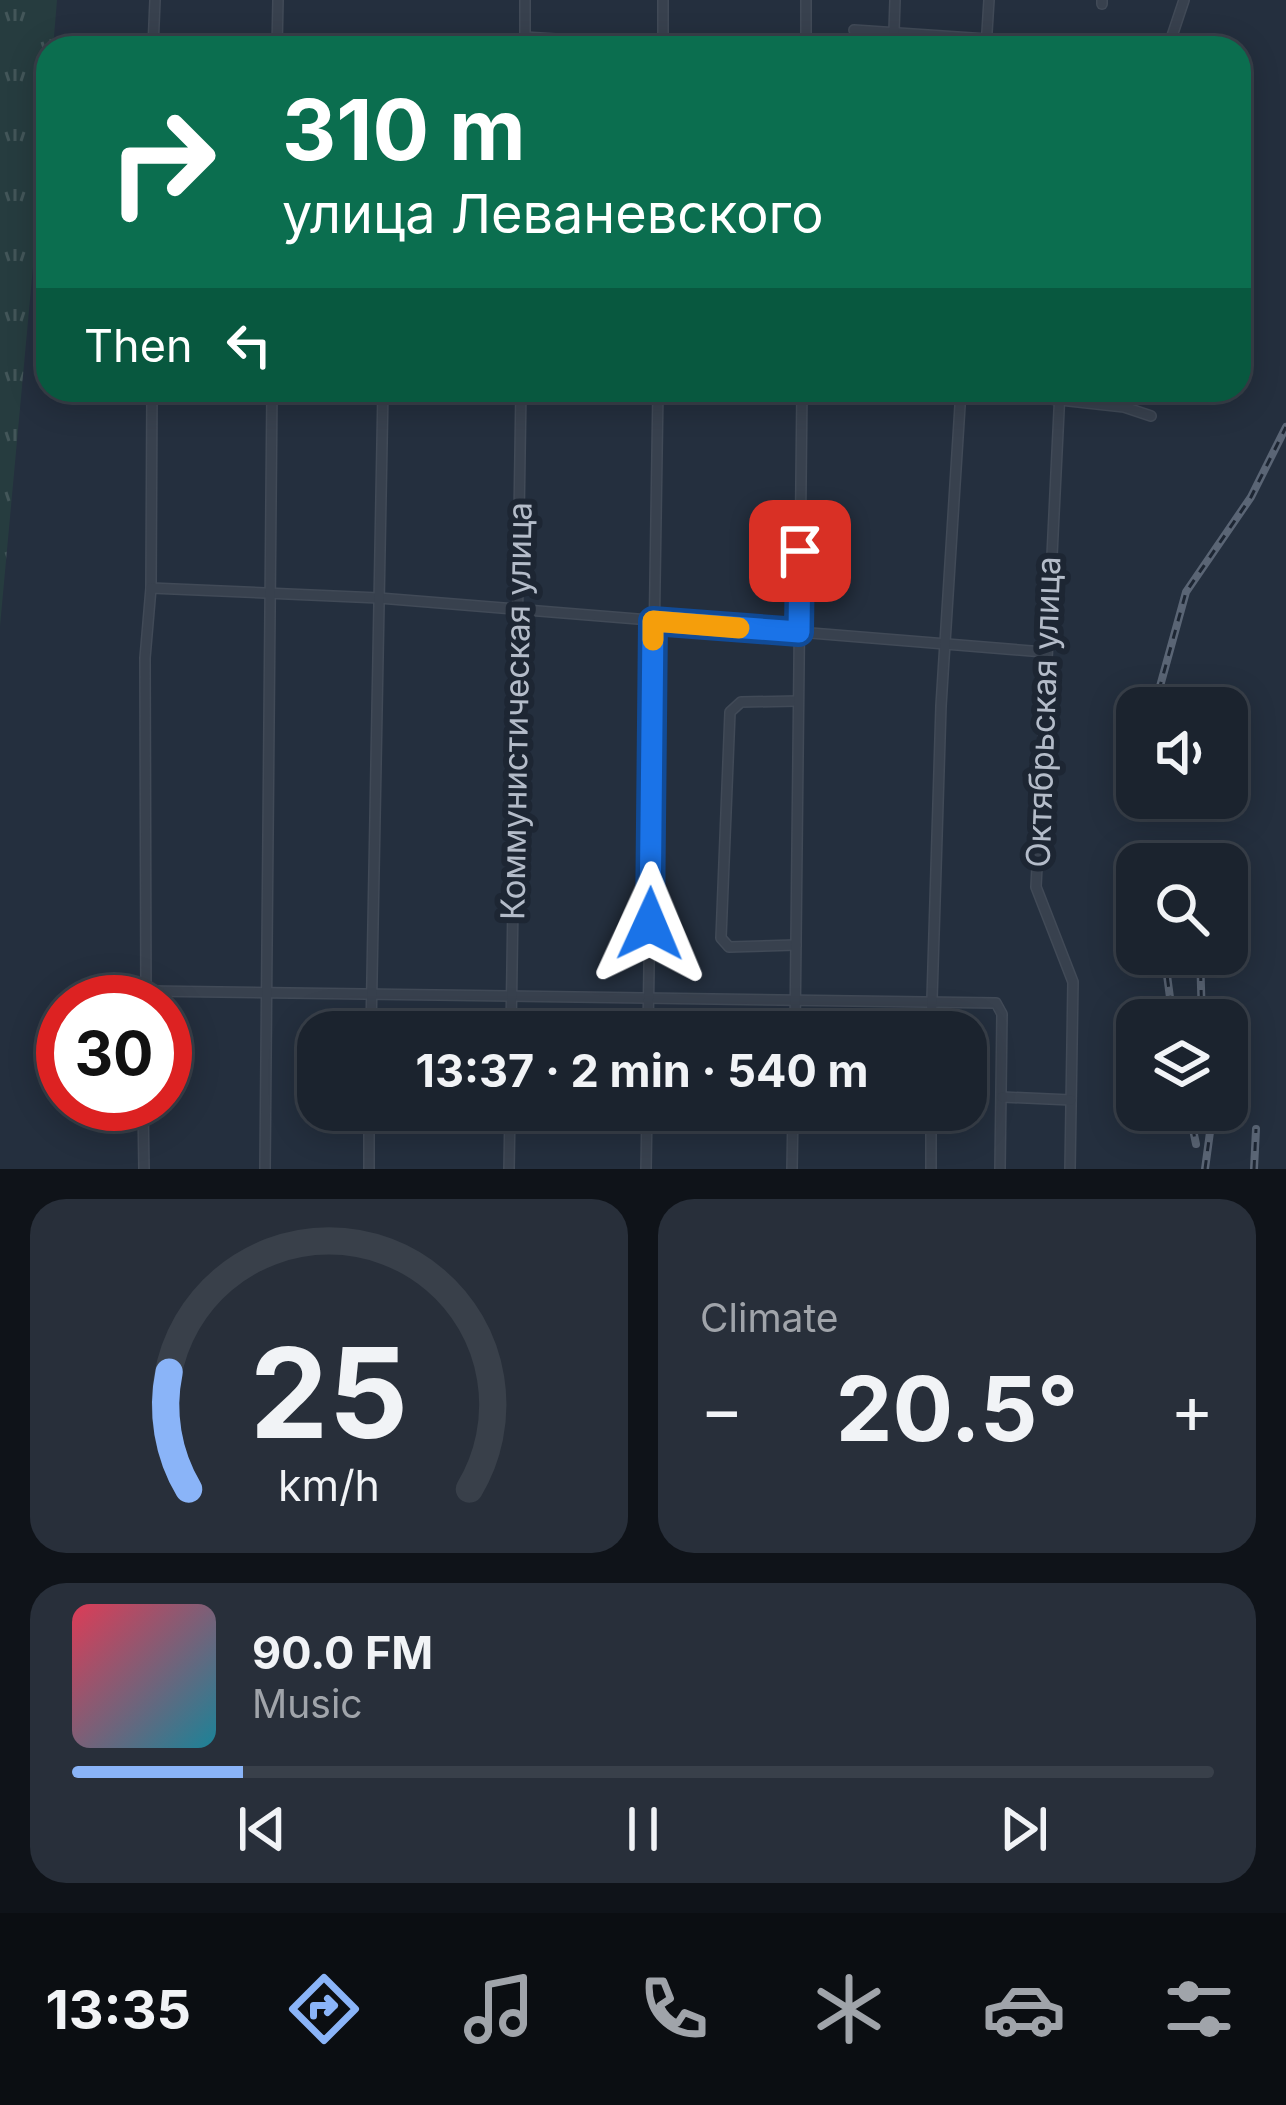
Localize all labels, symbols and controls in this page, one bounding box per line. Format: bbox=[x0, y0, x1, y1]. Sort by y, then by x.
text: 310 m bbox=[282, 79, 526, 180]
icon: right bbox=[84, 84, 240, 240]
text: улица Леваневского bbox=[282, 181, 824, 246]
icon: left bbox=[216, 312, 282, 378]
text: Then bbox=[84, 318, 192, 373]
pin bbox=[749, 500, 851, 602]
street label: Коммунистическая улица bbox=[492, 502, 540, 920]
icon: arrive bbox=[767, 518, 833, 584]
street label: Октябрьская улица bbox=[1018, 556, 1068, 868]
map controls bbox=[1116, 687, 1248, 1131]
button: sound bbox=[1116, 687, 1248, 819]
button: search bbox=[1116, 843, 1248, 975]
position arrow bbox=[587, 861, 713, 987]
speed limit sign: 30 bbox=[36, 975, 192, 1131]
button: layers bbox=[1116, 999, 1248, 1131]
text: 13:37 · 2 min · 540 m bbox=[416, 1043, 868, 1098]
text: Climate bbox=[700, 1294, 839, 1341]
text: 25 bbox=[250, 1317, 408, 1468]
text: 20.5° bbox=[836, 1354, 1078, 1463]
text: − bbox=[700, 1369, 744, 1449]
text: + bbox=[1170, 1369, 1214, 1449]
text: km/h bbox=[278, 1459, 380, 1511]
text: 90.0 FM bbox=[252, 1625, 433, 1680]
text: Music bbox=[252, 1680, 363, 1727]
icon: previous bbox=[229, 1796, 295, 1862]
icon: pause bbox=[610, 1796, 676, 1862]
icon: next bbox=[991, 1796, 1057, 1862]
icon: directions bbox=[282, 1967, 366, 2051]
icon: music bbox=[457, 1967, 541, 2051]
icon: phone bbox=[632, 1967, 716, 2051]
icon: climate bbox=[807, 1967, 891, 2051]
icon: car bbox=[982, 1967, 1066, 2051]
icon: filters bbox=[1157, 1967, 1241, 2051]
text: 13:35 bbox=[45, 1977, 191, 2042]

